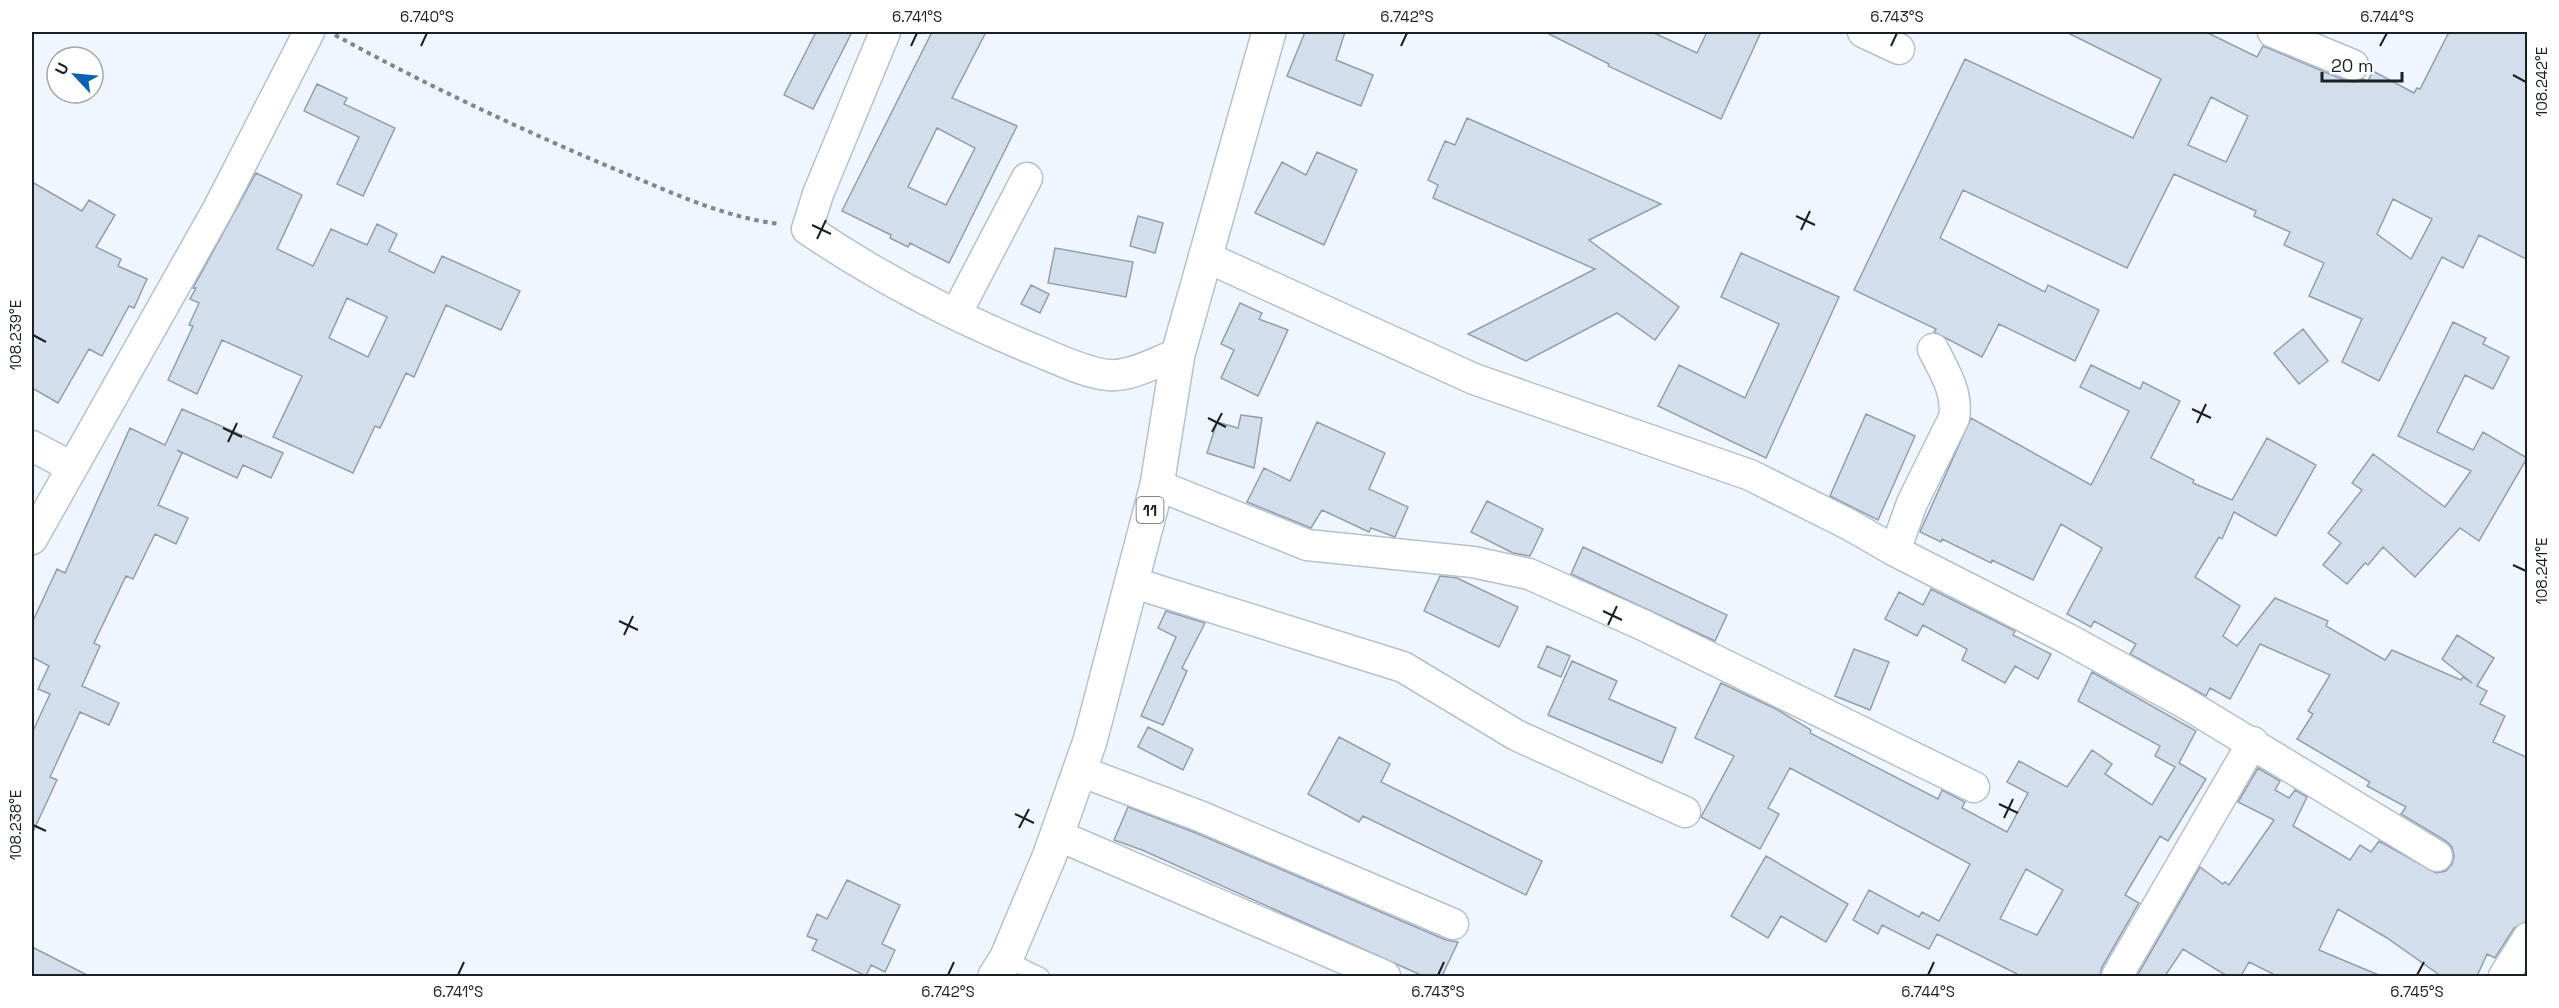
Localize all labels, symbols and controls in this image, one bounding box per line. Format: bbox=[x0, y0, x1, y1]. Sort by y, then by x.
text: 6.740°S bbox=[400, 7, 454, 26]
text: 6.741°S bbox=[892, 7, 942, 26]
text: 6.742°S bbox=[1380, 7, 1434, 26]
text: 6.743°S bbox=[1870, 7, 1924, 26]
text: 6.744°S bbox=[2360, 7, 2414, 26]
north arrow bbox=[45, 45, 105, 105]
scale bar bbox=[2322, 45, 2402, 83]
text: 108.242°E bbox=[2532, 47, 2551, 117]
text: 20 m bbox=[2331, 54, 2374, 77]
text: U bbox=[50, 59, 74, 78]
text: 108.239°E bbox=[6, 300, 25, 370]
road number: 11 bbox=[1136, 497, 1164, 523]
text: 108.241°E bbox=[2532, 537, 2551, 605]
text: 108.238°E bbox=[6, 790, 25, 860]
text: 6.741°S bbox=[433, 982, 483, 1001]
text: 6.742°S bbox=[921, 982, 975, 1001]
text: 6.743°S bbox=[1411, 982, 1465, 1001]
text: 6.744°S bbox=[1901, 982, 1955, 1001]
text: 6.745°S bbox=[2390, 982, 2444, 1001]

